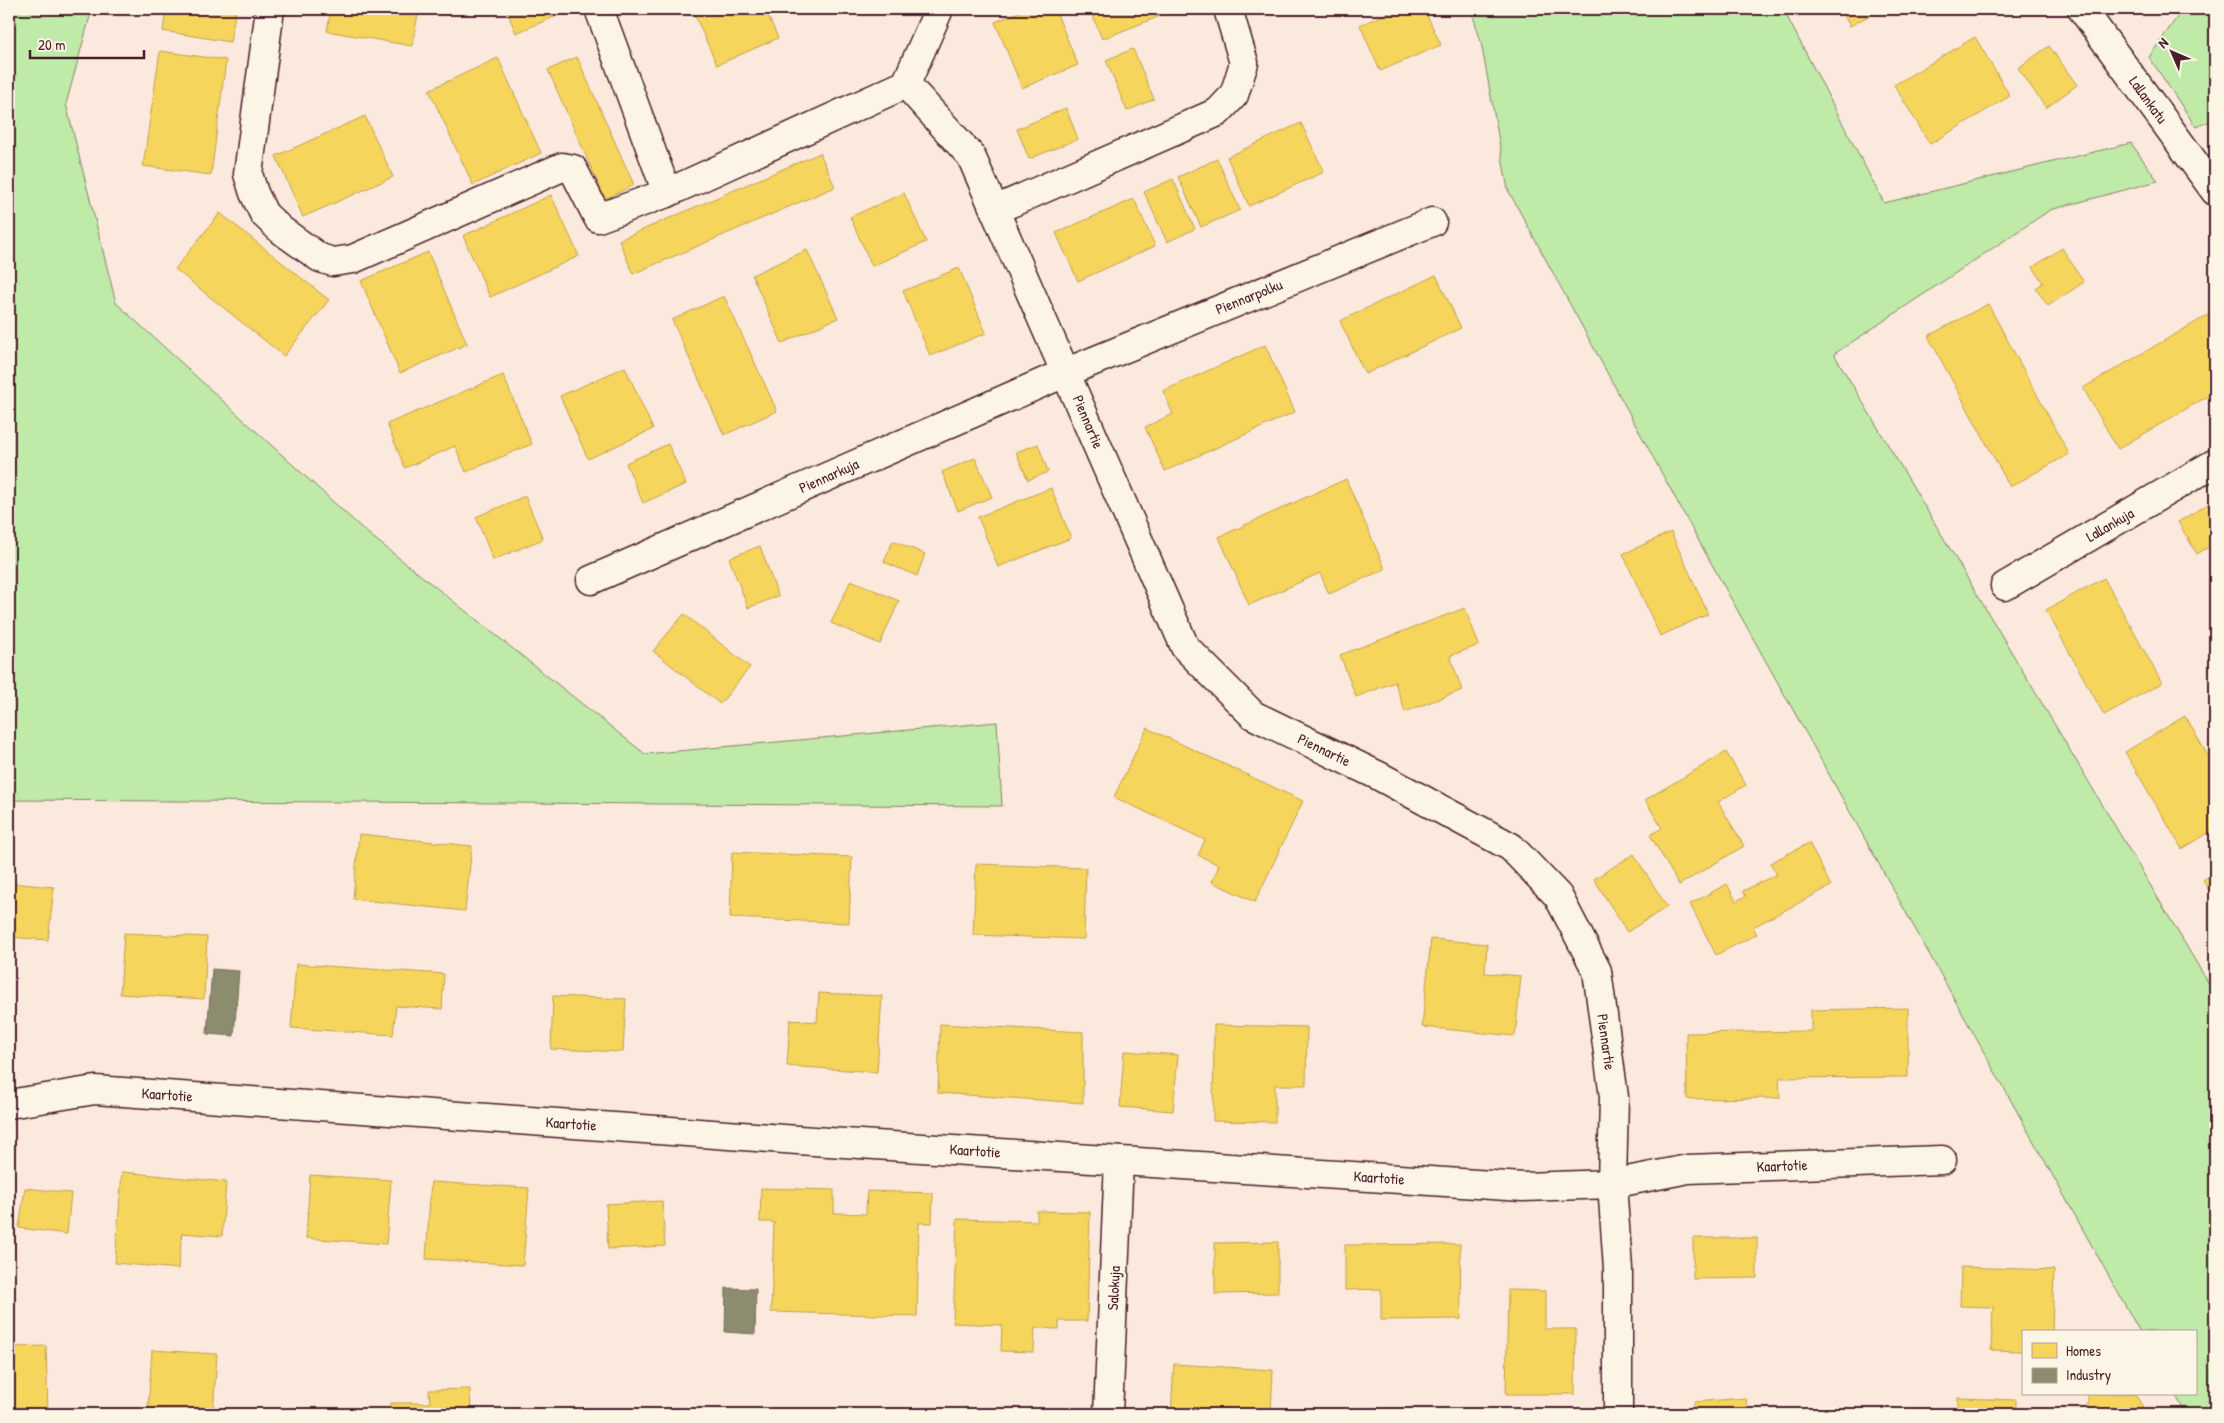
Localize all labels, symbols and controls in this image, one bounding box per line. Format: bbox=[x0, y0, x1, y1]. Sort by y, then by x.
scale bar bbox=[30, 28, 144, 60]
north arrow bbox=[2146, 28, 2196, 78]
text: N bbox=[2153, 33, 2172, 52]
text: 20 m bbox=[38, 34, 65, 55]
street label: Lallankatu bbox=[2124, 72, 2173, 128]
street label: Piennarpolku bbox=[1212, 274, 1285, 319]
street label: Piennartie bbox=[1068, 392, 1109, 452]
street label: Piennarkuja bbox=[796, 453, 862, 498]
street label: Lallankuja bbox=[2082, 502, 2138, 547]
street label: Piennartie bbox=[1294, 728, 1354, 771]
street label: Piennartie bbox=[1592, 1013, 1621, 1071]
street label: Kaartotie bbox=[141, 1082, 193, 1107]
street label: Kaartotie bbox=[545, 1111, 597, 1136]
street label: Kaartotie bbox=[949, 1138, 1001, 1163]
street label: Kaartotie bbox=[1756, 1154, 1808, 1177]
street label: Kaartotie bbox=[1353, 1165, 1405, 1190]
street label: Salokuja bbox=[1102, 1265, 1125, 1311]
legend bbox=[2022, 1330, 2196, 1396]
text: Homes bbox=[2066, 1340, 2101, 1361]
text: Industry bbox=[2066, 1364, 2111, 1385]

